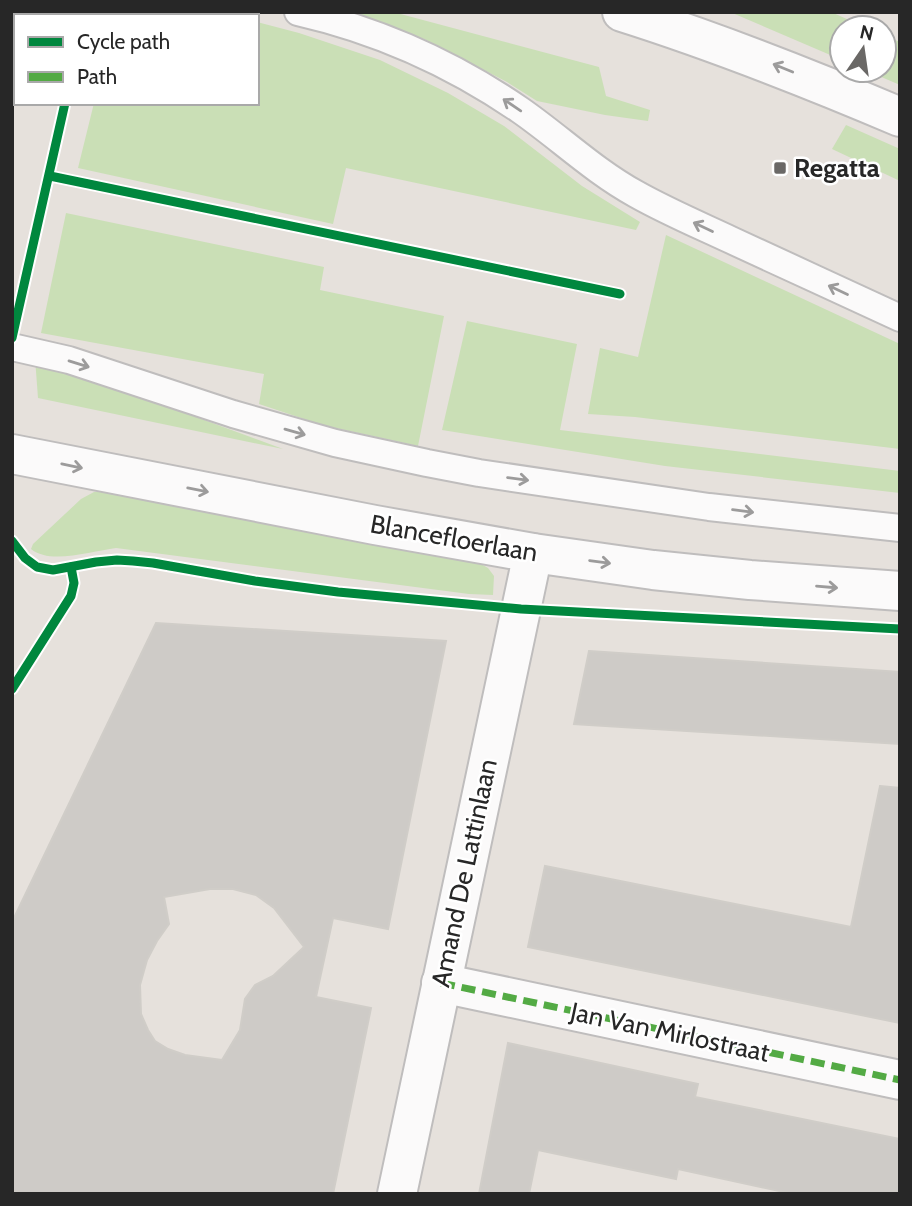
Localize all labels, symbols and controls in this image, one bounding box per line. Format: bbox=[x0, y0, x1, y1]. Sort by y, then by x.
legend bbox=[14, 14, 259, 105]
north arrow bbox=[828, 14, 898, 84]
text: N bbox=[858, 20, 876, 46]
text: Cycle path bbox=[77, 29, 170, 54]
one-way arrow bbox=[773, 61, 795, 74]
text: Path bbox=[77, 64, 117, 89]
one-way arrow bbox=[503, 98, 522, 112]
place label: Regatta bbox=[794, 152, 880, 184]
marker: Regatta bbox=[772, 160, 788, 176]
one-way arrow bbox=[693, 220, 714, 233]
one-way arrow bbox=[828, 283, 849, 296]
one-way arrow bbox=[67, 358, 89, 371]
one-way arrow bbox=[284, 427, 306, 440]
one-way arrow bbox=[60, 459, 83, 473]
one-way arrow bbox=[506, 473, 529, 486]
one-way arrow bbox=[186, 483, 209, 497]
one-way arrow bbox=[731, 505, 754, 518]
street label: Blancefloerlaan bbox=[368, 508, 540, 568]
one-way arrow bbox=[589, 556, 611, 569]
one-way arrow bbox=[815, 581, 837, 594]
street label: Amand De Lattinlaan bbox=[424, 756, 504, 990]
street label: Jan Van Mirlostraat bbox=[566, 995, 773, 1069]

